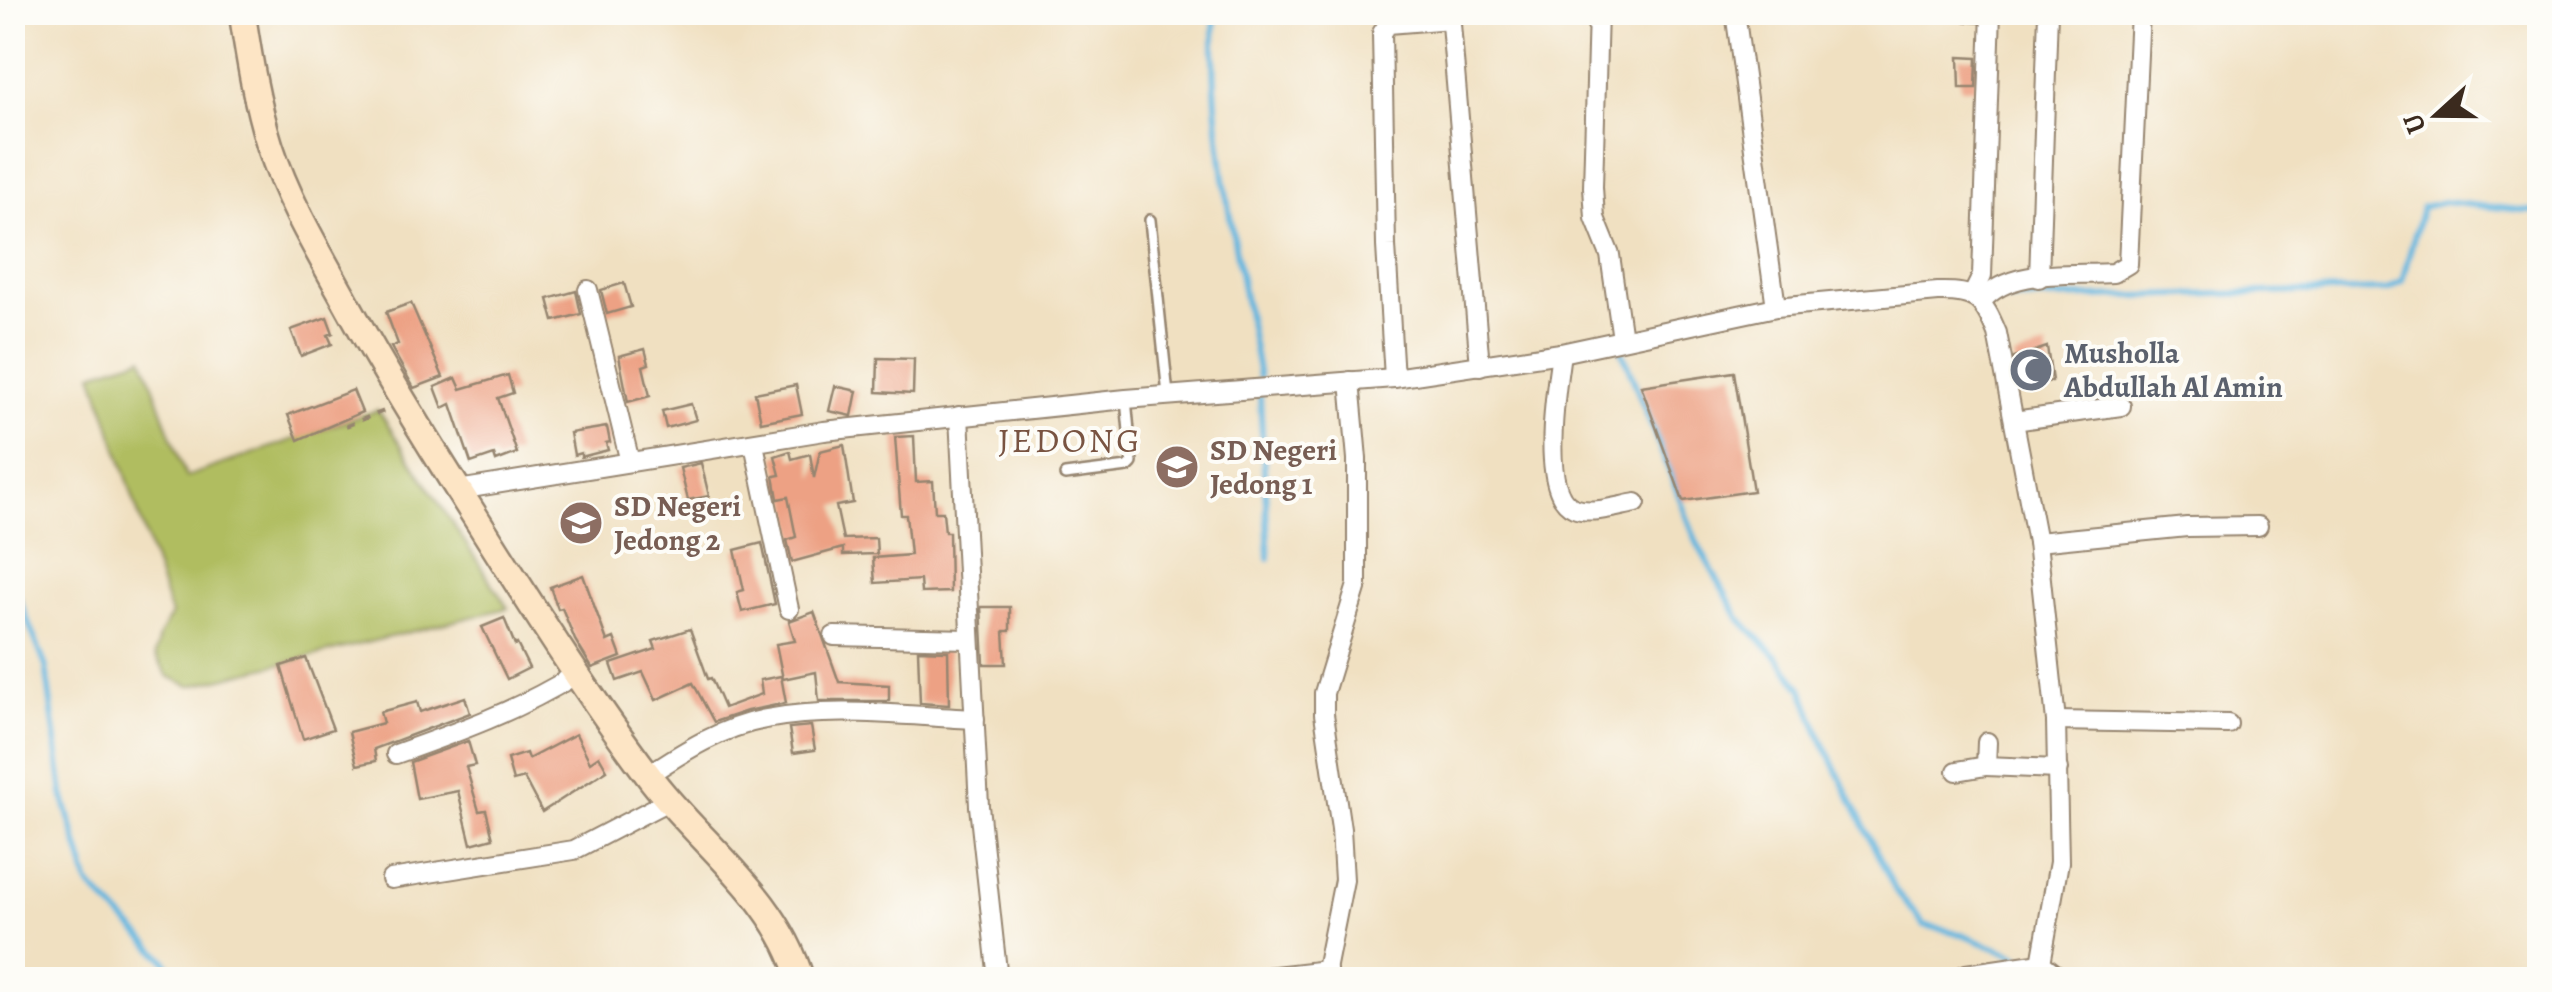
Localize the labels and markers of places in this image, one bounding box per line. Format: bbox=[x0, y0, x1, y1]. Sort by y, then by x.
place label: Musholla Abdullah Al Amin bbox=[2063, 333, 2283, 407]
mosque icon: Musholla Abdullah Al Amin bbox=[2008, 347, 2054, 393]
place label: SD Negeri Jedong 1 bbox=[1210, 430, 1337, 504]
school or university icon: SD Negeri Jedong 1 bbox=[1154, 444, 1200, 490]
place label: SD Negeri Jedong 2 bbox=[614, 486, 741, 560]
school or university icon: SD Negeri Jedong 2 bbox=[558, 500, 604, 546]

